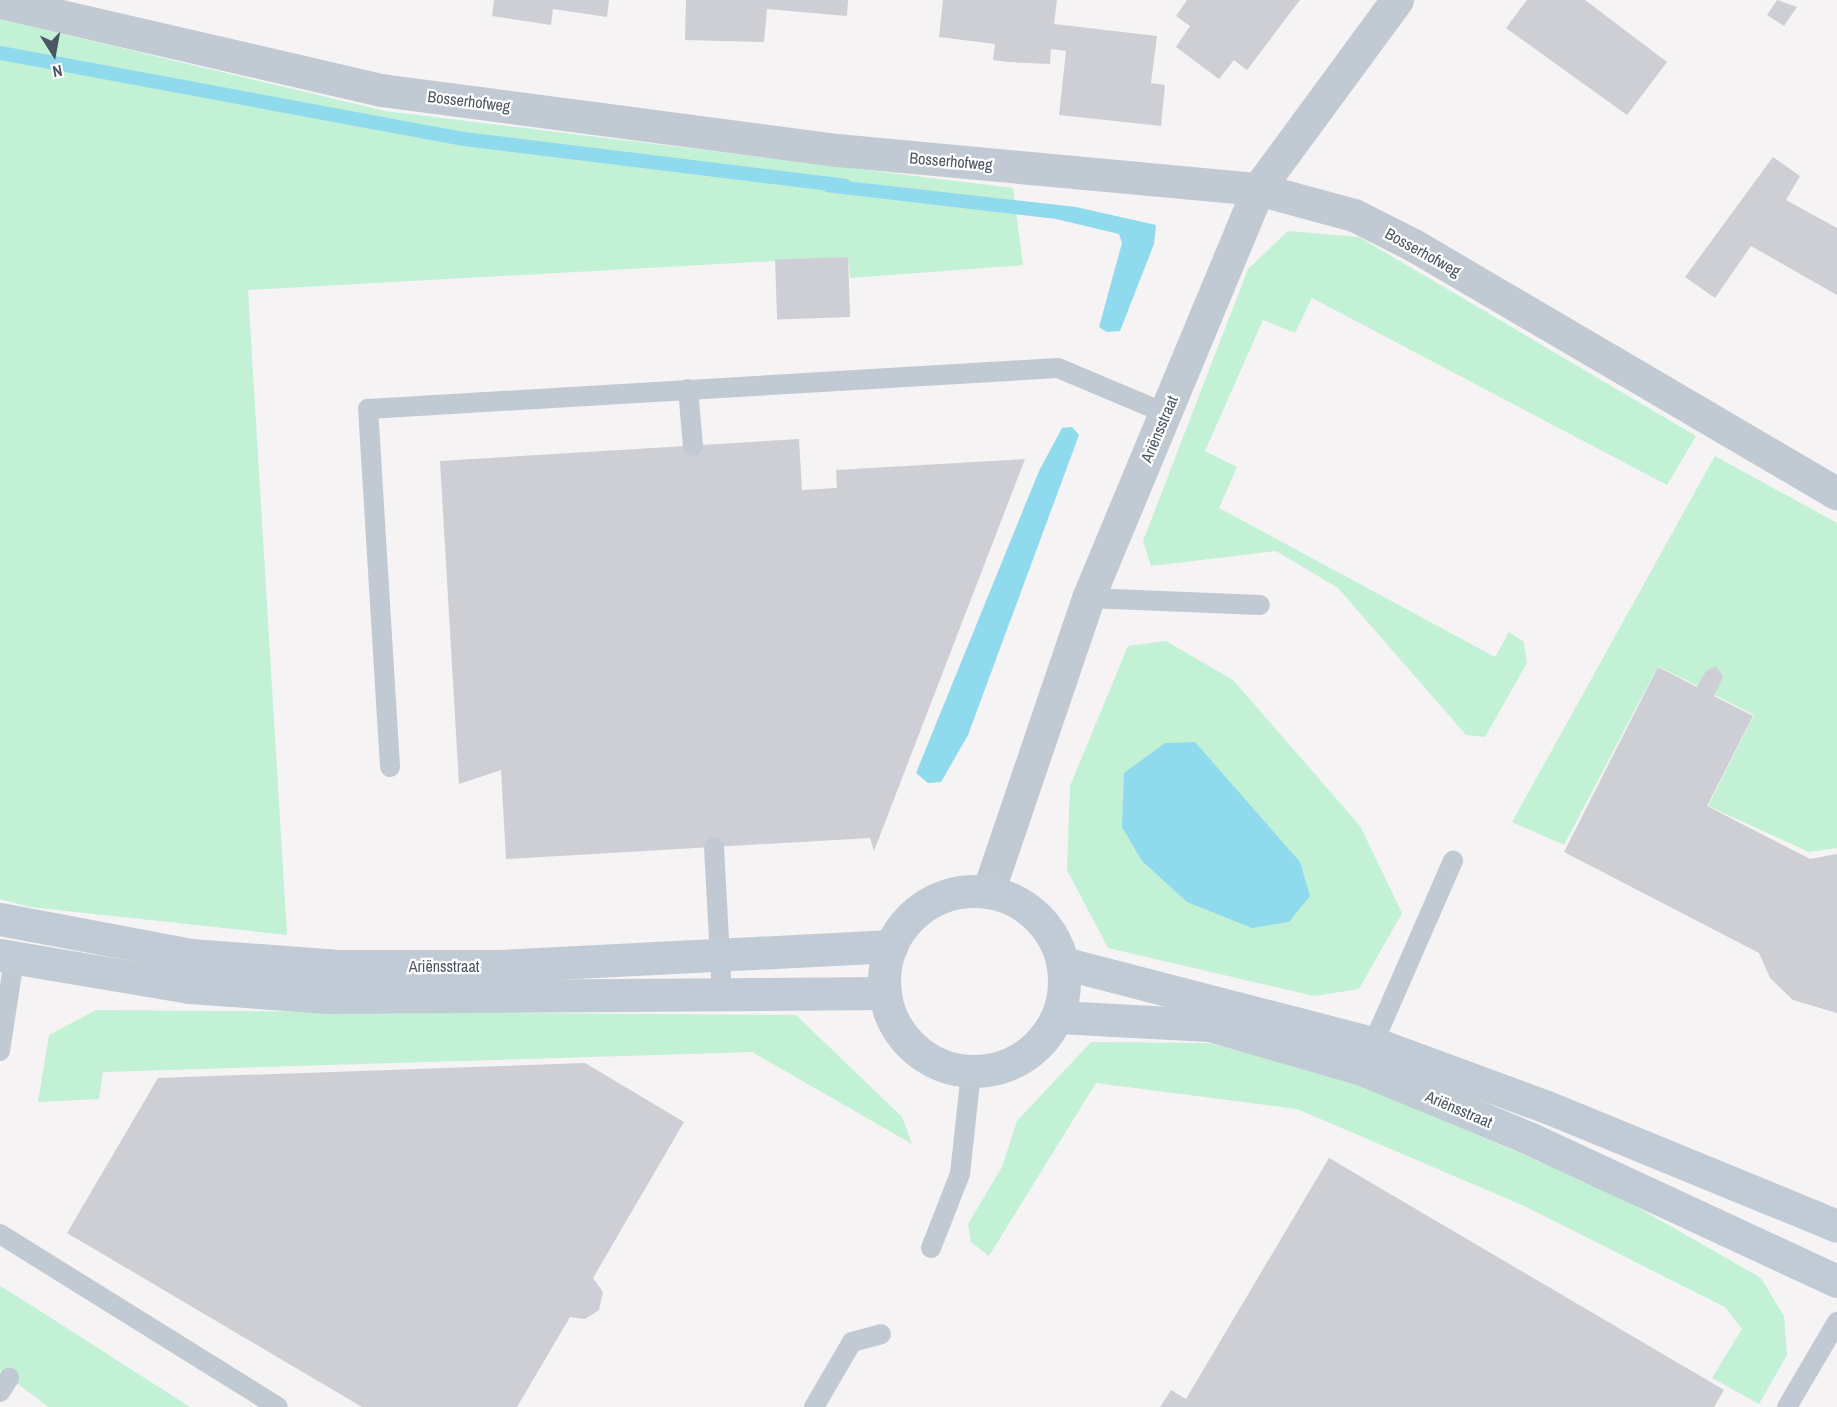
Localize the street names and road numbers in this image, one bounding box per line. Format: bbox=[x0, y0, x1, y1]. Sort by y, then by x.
street label: Bosserhofweg bbox=[427, 86, 511, 116]
street label: Bosserhofweg bbox=[909, 148, 993, 174]
street label: Bosserhofweg bbox=[1382, 223, 1464, 281]
street label: Ariënsstraat bbox=[1136, 393, 1182, 465]
street label: Ariënsstraat bbox=[409, 956, 479, 976]
street label: Ariënsstraat bbox=[1423, 1086, 1495, 1132]

